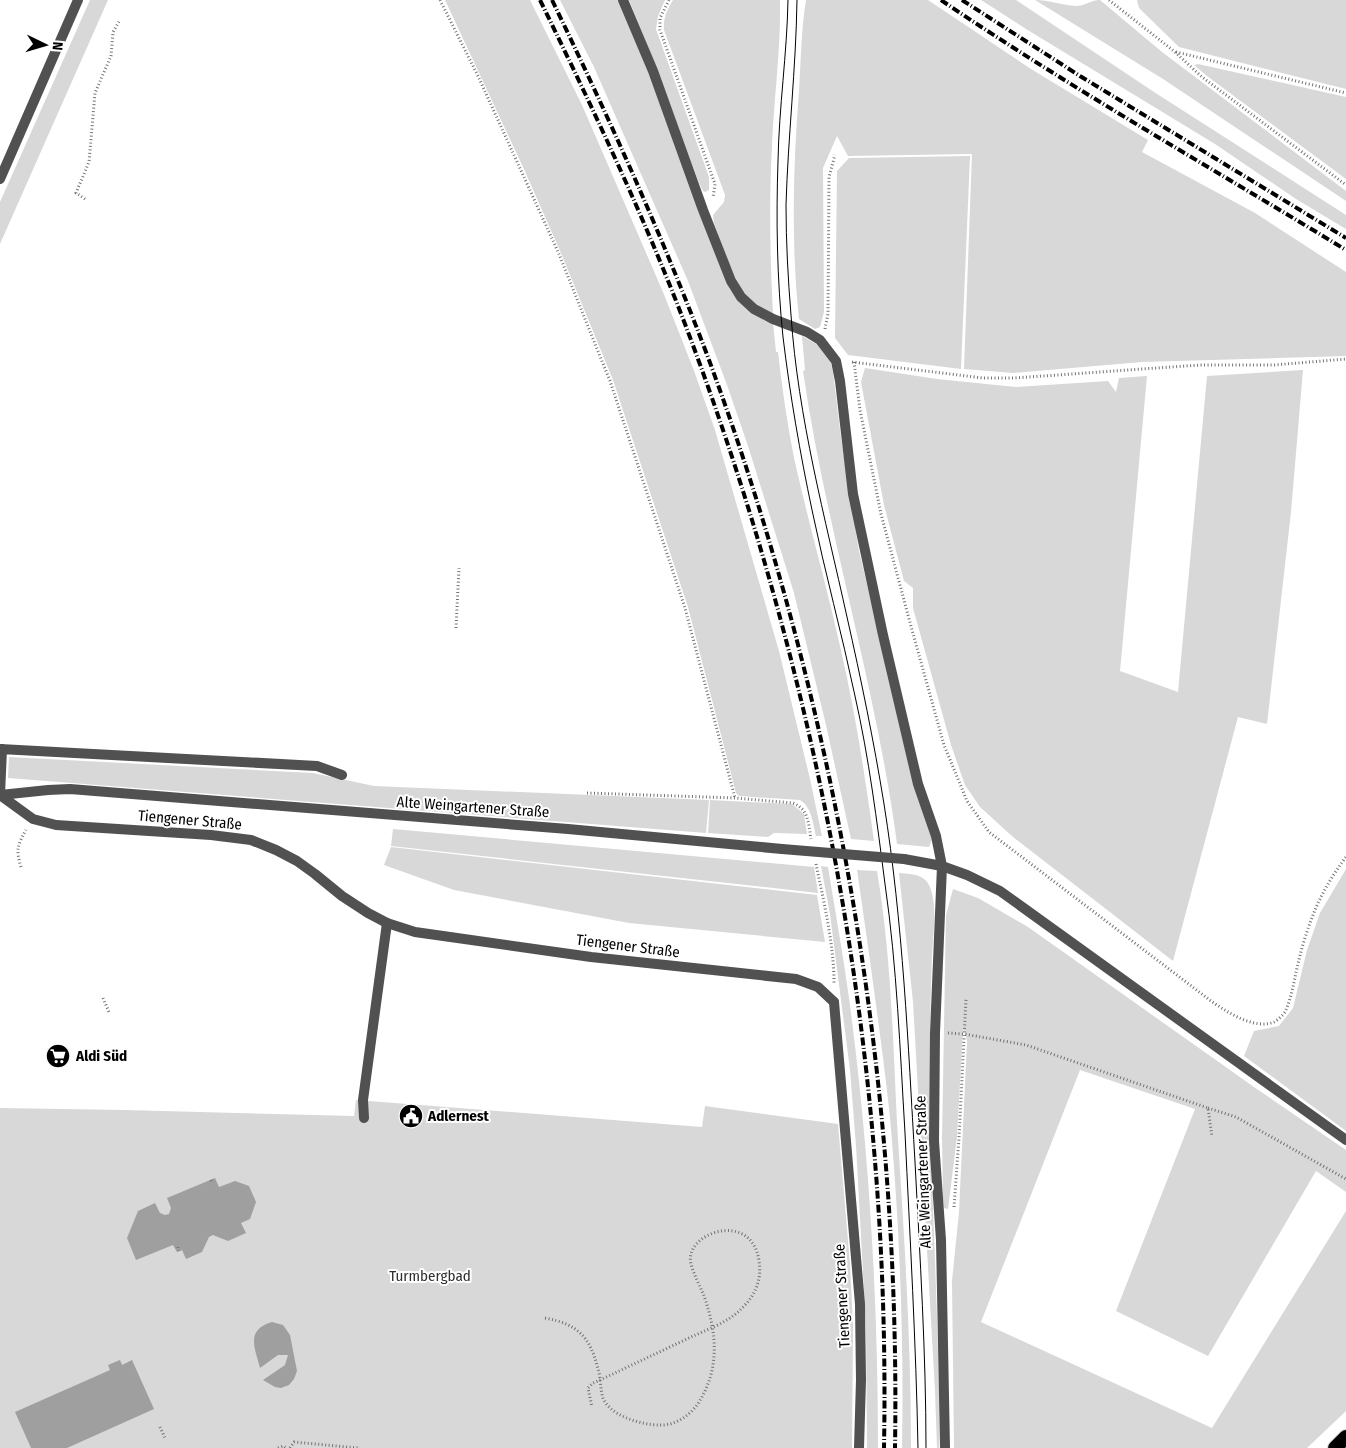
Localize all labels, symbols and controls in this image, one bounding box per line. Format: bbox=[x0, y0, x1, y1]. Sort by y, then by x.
north arrow bbox=[20, 20, 70, 70]
text: N bbox=[49, 41, 66, 51]
street label: Alte Weingartener Straße bbox=[396, 793, 550, 821]
street label: Tiengener Straße bbox=[137, 806, 243, 834]
street label: Tiengener Straße bbox=[575, 931, 681, 961]
supermarket icon: Aldi Süd bbox=[45, 1043, 71, 1069]
place label: Aldi Süd bbox=[75, 1047, 127, 1065]
street label: Alte Weingartener Straße bbox=[911, 1095, 935, 1249]
public building icon: Adlernest bbox=[398, 1103, 424, 1129]
place label: Adlernest bbox=[427, 1107, 489, 1125]
street label: Tiengener Straße bbox=[830, 1243, 854, 1349]
park label: Turmbergbad bbox=[389, 1267, 471, 1285]

